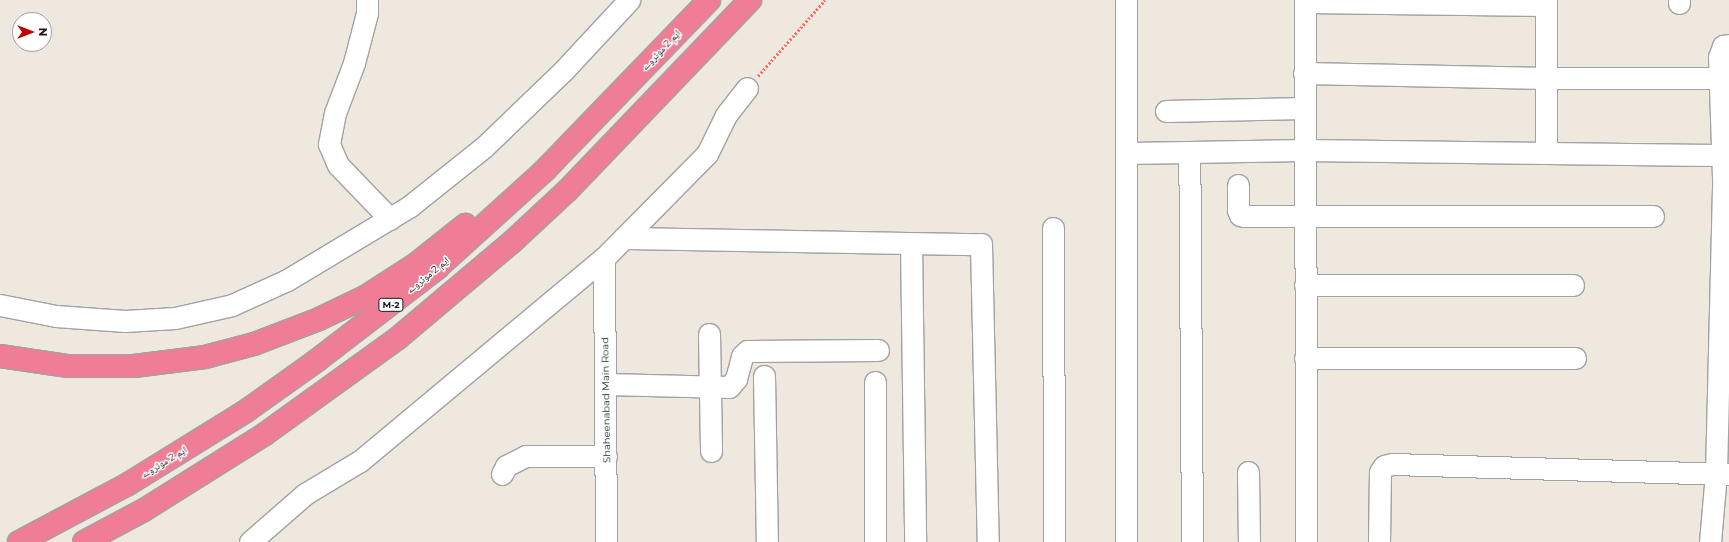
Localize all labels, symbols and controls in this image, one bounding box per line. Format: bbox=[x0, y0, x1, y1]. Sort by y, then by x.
north arrow bbox=[12, 12, 52, 52]
street label: ایم 2 موٹروے bbox=[639, 27, 683, 73]
text: N bbox=[36, 28, 50, 36]
street label: ایم 2 موٹروے bbox=[404, 254, 452, 296]
road number: M-2 bbox=[378, 298, 404, 312]
street label: Shaheenabad Main Road bbox=[599, 337, 613, 463]
street label: ایم 2 موٹروے bbox=[139, 444, 189, 480]

